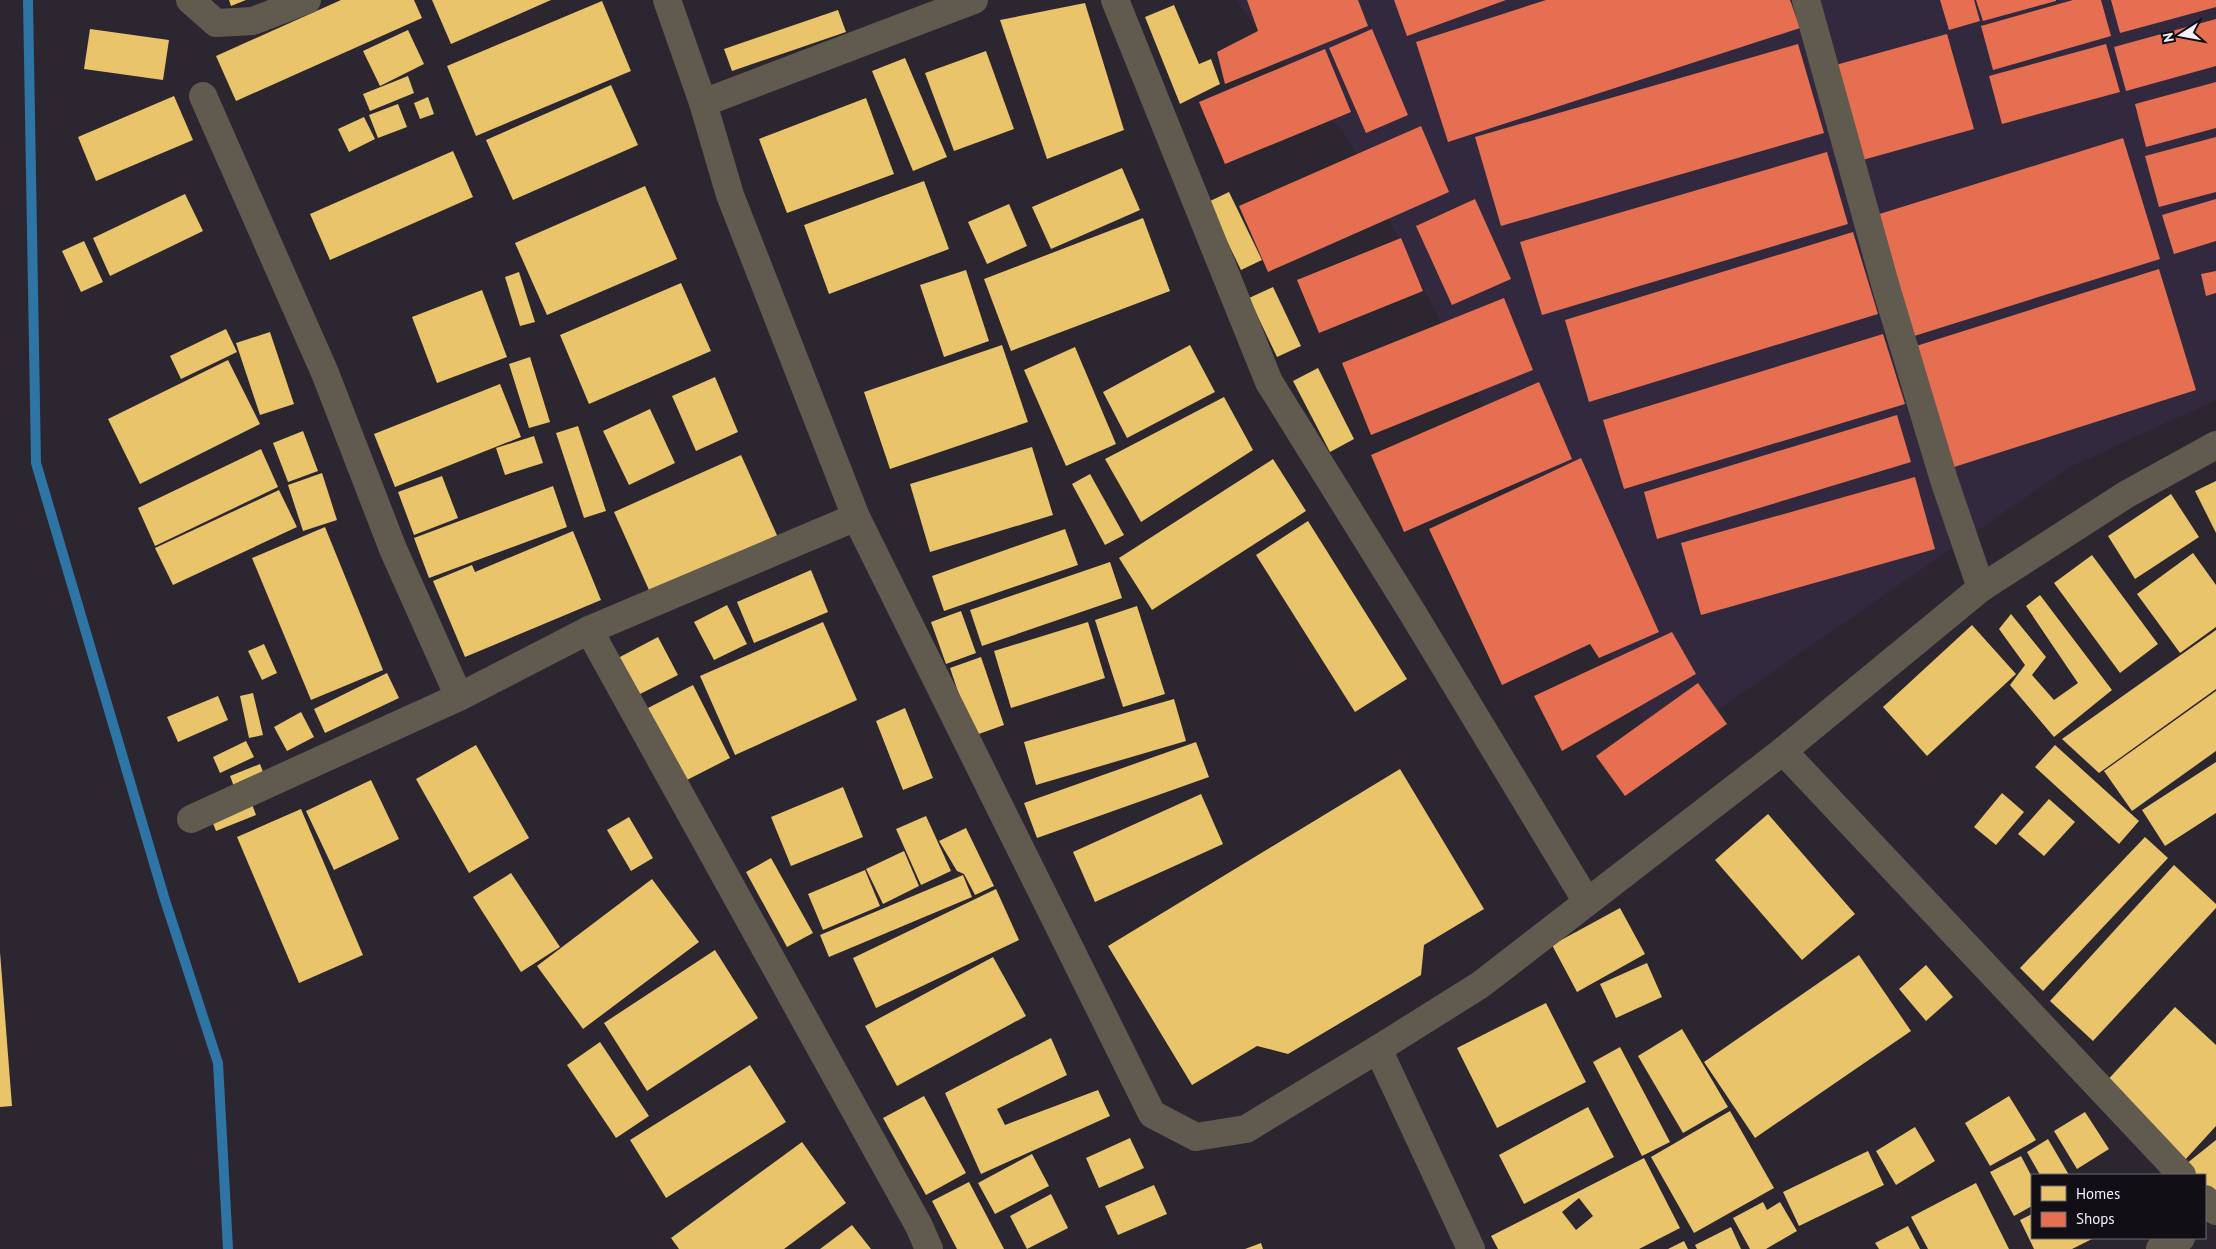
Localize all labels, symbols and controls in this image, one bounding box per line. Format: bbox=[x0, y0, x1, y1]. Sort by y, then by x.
north arrow bbox=[2156, 10, 2206, 60]
text: N bbox=[2159, 31, 2178, 44]
legend bbox=[2031, 1174, 2206, 1239]
text: Homes bbox=[2076, 1184, 2120, 1203]
text: Shops bbox=[2076, 1209, 2115, 1228]

